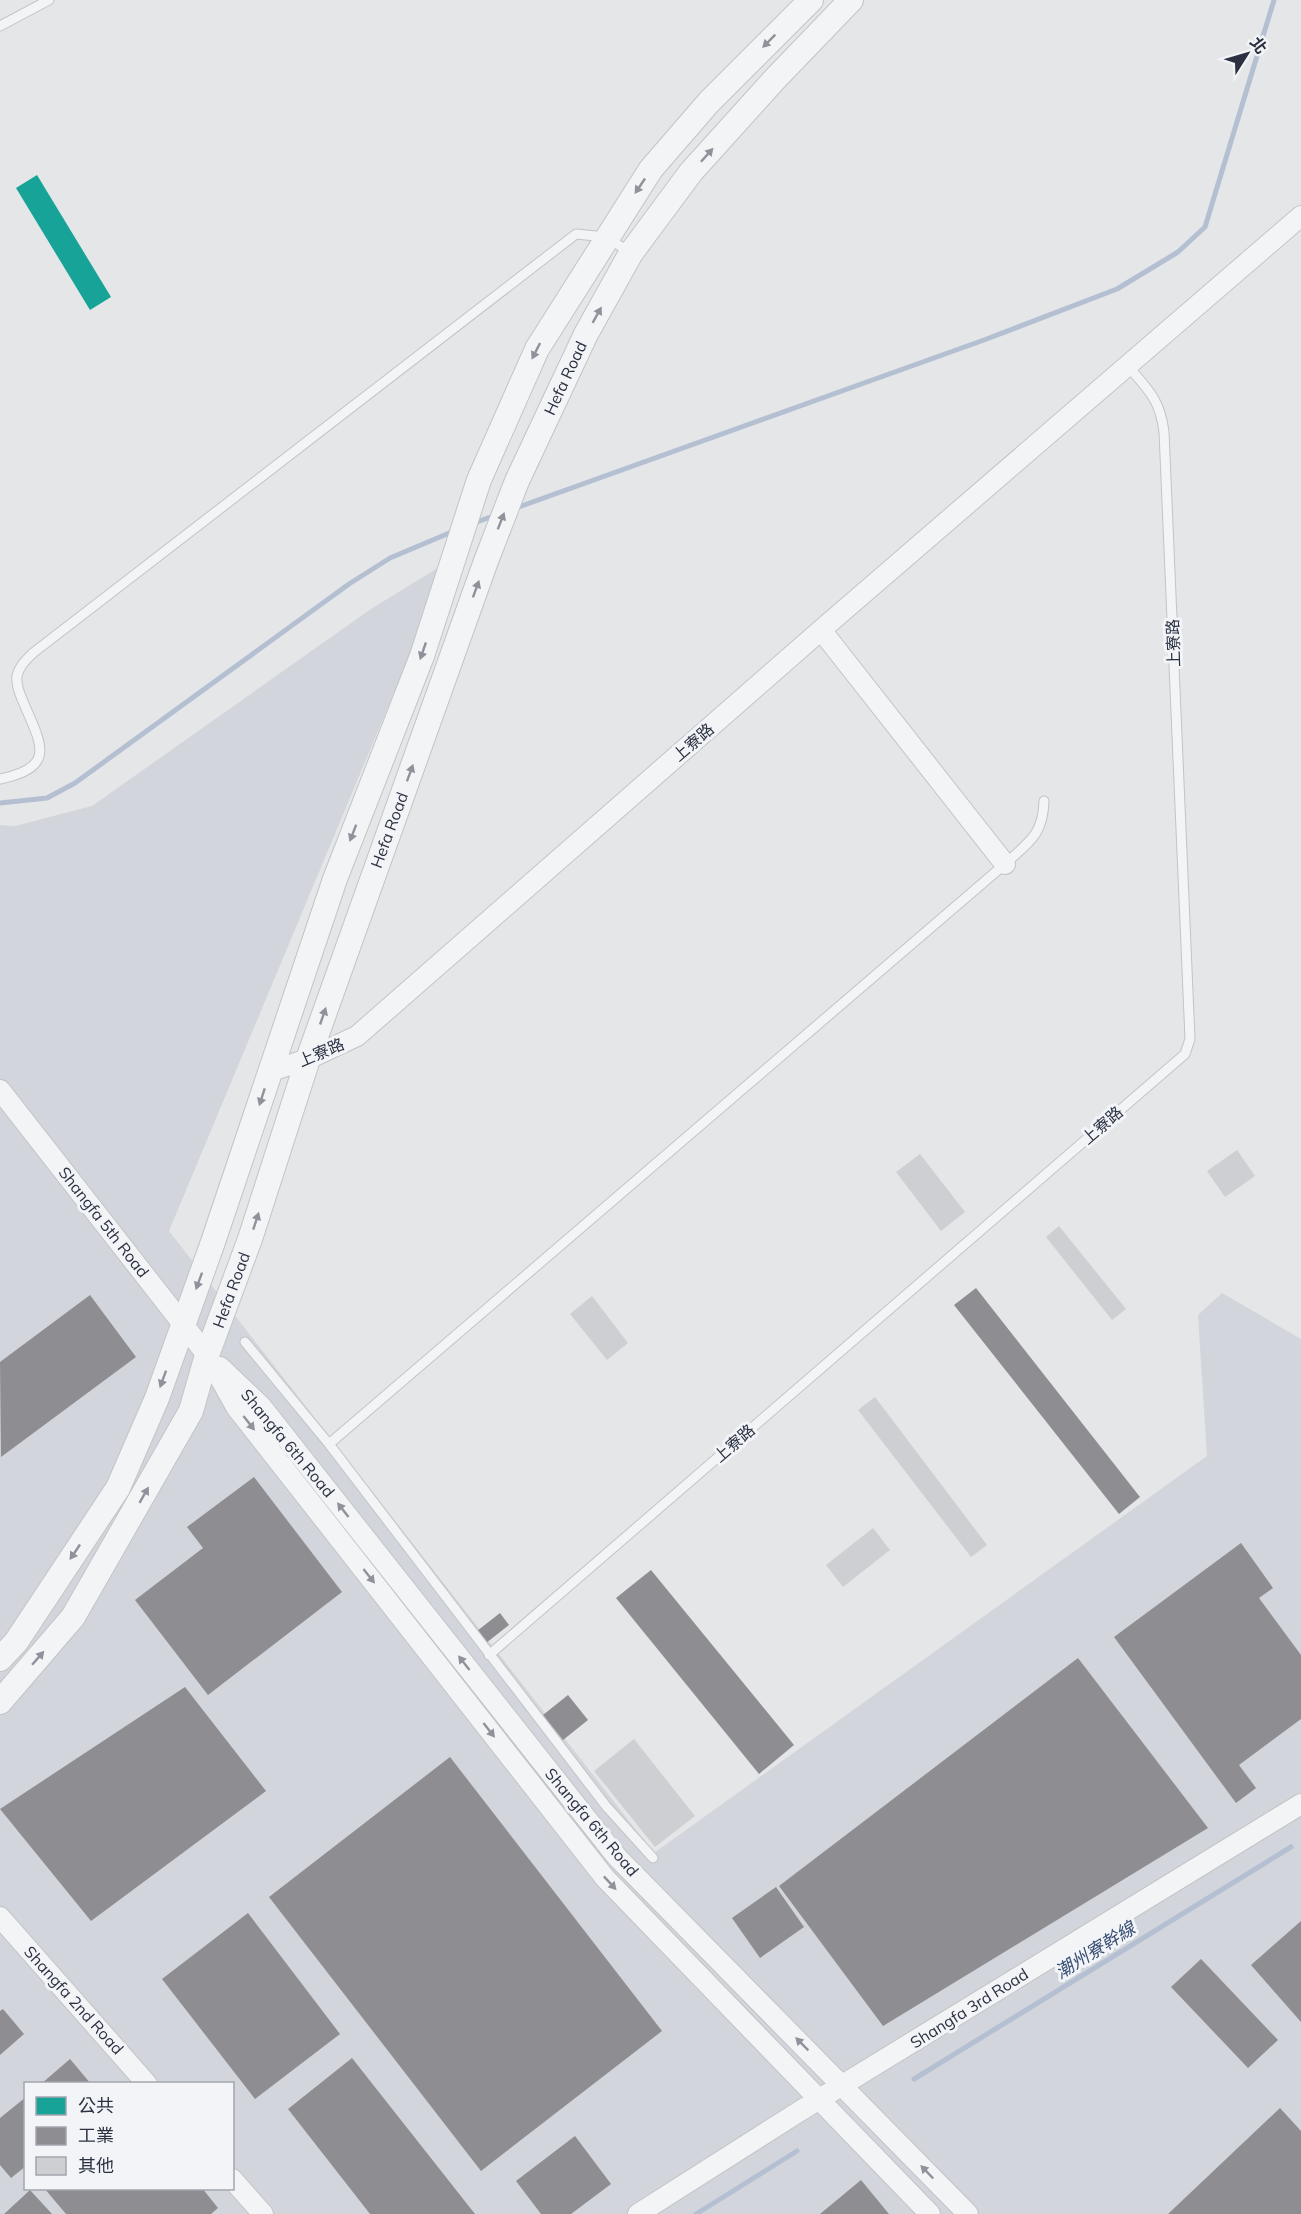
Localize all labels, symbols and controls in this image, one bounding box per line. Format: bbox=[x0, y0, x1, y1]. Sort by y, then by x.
north arrow bbox=[1217, 24, 1277, 84]
text: 北 bbox=[1246, 33, 1272, 57]
one-way arrow bbox=[763, 34, 777, 48]
one-way arrow bbox=[700, 148, 713, 163]
one-way arrow bbox=[634, 178, 645, 194]
one-way arrow bbox=[592, 306, 602, 323]
street label: Hefa Road bbox=[539, 338, 591, 418]
one-way arrow bbox=[531, 343, 541, 360]
one-way arrow bbox=[497, 512, 506, 530]
one-way arrow bbox=[471, 580, 481, 598]
street label: 上寮路 bbox=[1162, 619, 1184, 667]
one-way arrow bbox=[418, 642, 428, 660]
street label: 上寮路 bbox=[668, 719, 718, 765]
one-way arrow bbox=[405, 764, 415, 782]
street label: Hefa Road bbox=[366, 789, 412, 871]
one-way arrow bbox=[348, 824, 357, 842]
one-way arrow bbox=[319, 1007, 329, 1025]
street label: 上寮路 bbox=[295, 1033, 347, 1071]
one-way arrow bbox=[257, 1088, 266, 1106]
street label: 上寮路 bbox=[1077, 1102, 1127, 1148]
street label: Shangfa 5th Road bbox=[55, 1163, 153, 1281]
one-way arrow bbox=[251, 1212, 261, 1230]
street label: Hefa Road bbox=[208, 1249, 254, 1331]
one-way arrow bbox=[194, 1273, 204, 1291]
one-way arrow bbox=[158, 1371, 168, 1389]
street label: Shangfa 6th Road bbox=[237, 1385, 339, 1501]
one-way arrow bbox=[242, 1415, 254, 1430]
street label: 上寮路 bbox=[709, 1420, 759, 1466]
one-way arrow bbox=[139, 1486, 149, 1503]
one-way arrow bbox=[337, 1502, 350, 1518]
one-way arrow bbox=[70, 1544, 81, 1561]
one-way arrow bbox=[362, 1569, 374, 1584]
one-way arrow bbox=[31, 1651, 44, 1666]
one-way arrow bbox=[457, 1655, 470, 1671]
one-way arrow bbox=[482, 1722, 495, 1738]
street label: Shangfa 6th Road bbox=[541, 1764, 643, 1880]
one-way arrow bbox=[602, 1876, 616, 1890]
water label: 潮州寮幹線 bbox=[1051, 1915, 1141, 1984]
street label: Shangfa 2nd Road bbox=[20, 1942, 128, 2058]
street label: Shangfa 3rd Road bbox=[906, 1964, 1032, 2052]
one-way arrow bbox=[795, 2036, 809, 2051]
legend bbox=[24, 2082, 234, 2190]
text: 公共 bbox=[78, 2094, 114, 2117]
text: 工業 bbox=[78, 2124, 114, 2147]
text: 其他 bbox=[78, 2154, 114, 2177]
one-way arrow bbox=[920, 2164, 934, 2179]

